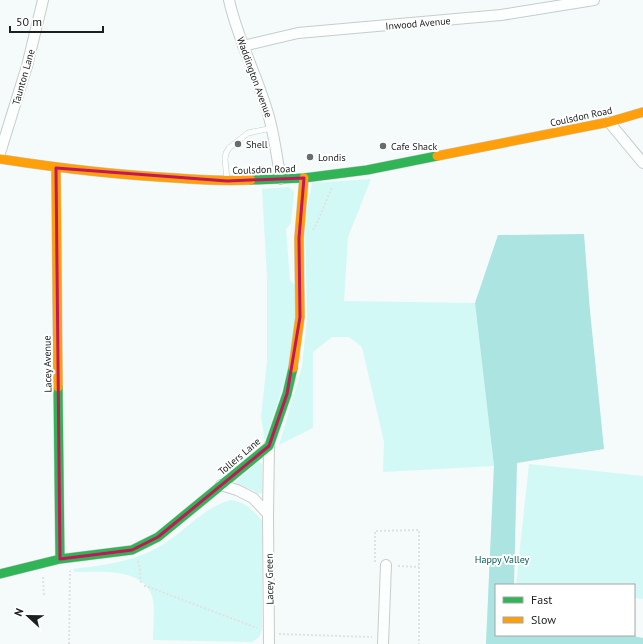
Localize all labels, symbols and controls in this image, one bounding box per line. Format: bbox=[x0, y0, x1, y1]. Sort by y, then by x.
scale bar bbox=[10, 8, 103, 34]
text: 50 m bbox=[16, 14, 42, 29]
street label: Inwood Avenue bbox=[385, 14, 451, 33]
street label: Waddington Avenue bbox=[234, 35, 275, 119]
street label: Taunton Lane bbox=[9, 48, 38, 107]
street label: Coulsdon Road bbox=[549, 104, 613, 129]
place label: Shell bbox=[246, 138, 268, 151]
marker: Shell bbox=[233, 139, 243, 149]
place label: Cafe Shack bbox=[391, 140, 438, 153]
marker: Cafe Shack bbox=[378, 141, 388, 151]
place label: Londis bbox=[318, 151, 346, 164]
marker: Londis bbox=[305, 152, 315, 162]
street label: Coulsdon Road bbox=[232, 162, 296, 177]
street label: Lacey Avenue bbox=[41, 335, 54, 393]
street label: Tollers Lane bbox=[215, 435, 263, 478]
street label: Lacey Green bbox=[263, 553, 276, 605]
park label: Happy Valley bbox=[475, 553, 530, 566]
legend bbox=[495, 584, 635, 636]
text: Fast bbox=[531, 592, 552, 607]
north arrow bbox=[8, 596, 48, 636]
text: N bbox=[11, 606, 27, 618]
text: Slow bbox=[531, 612, 556, 627]

